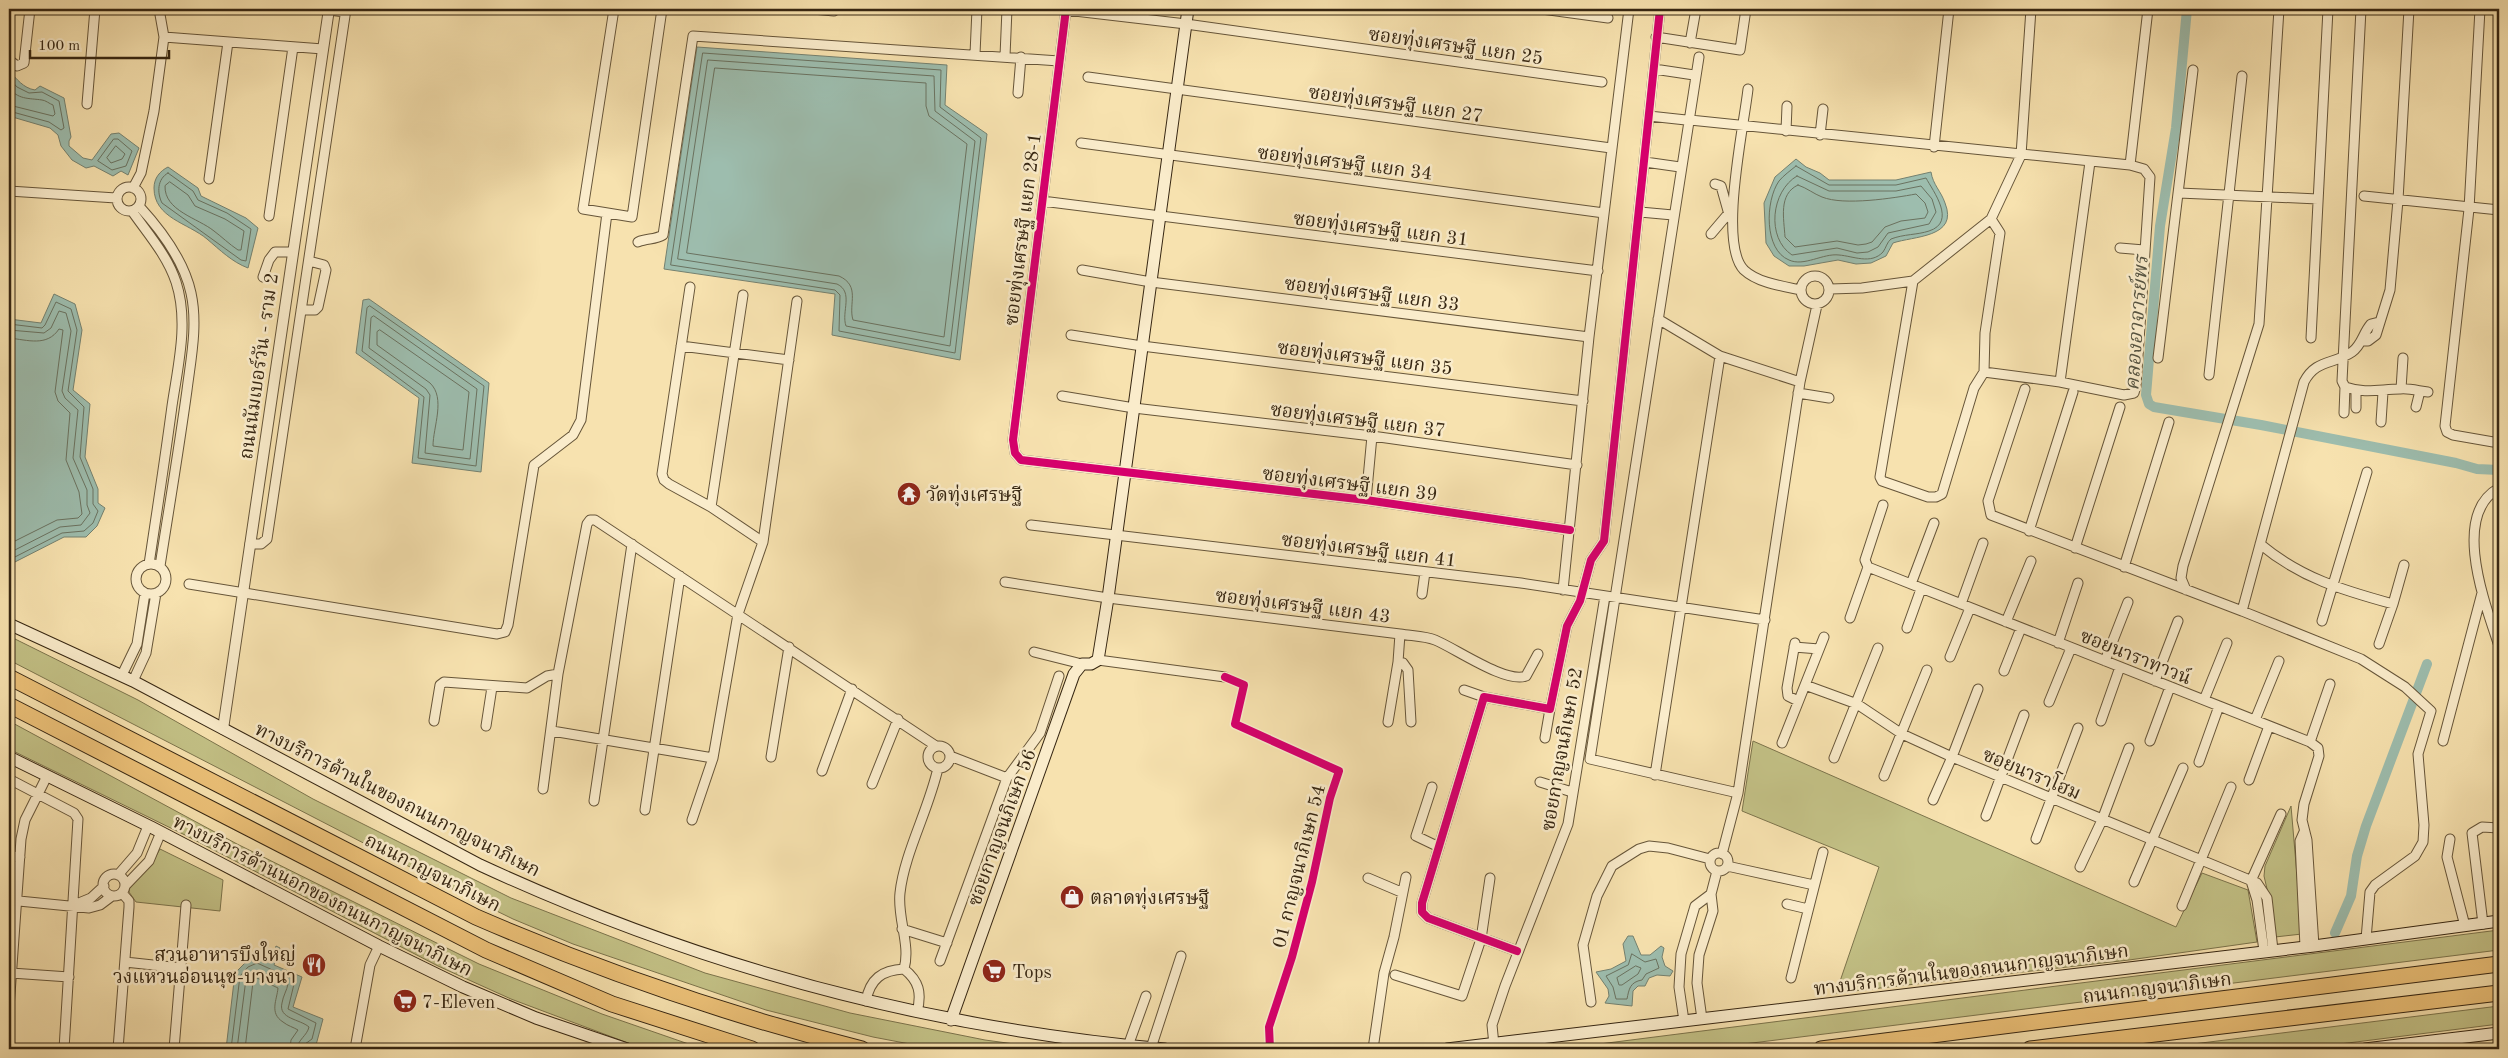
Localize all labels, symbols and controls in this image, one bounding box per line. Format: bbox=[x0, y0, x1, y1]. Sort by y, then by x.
street label: ซอยทุ่งเศรษฐี แยก 25 bbox=[1367, 23, 1545, 70]
scale bar bbox=[30, 28, 169, 60]
text: 100 m bbox=[38, 39, 80, 54]
street label: ซอยทุ่งเศรษฐี แยก 27 bbox=[1307, 81, 1485, 128]
street label: ซอยทุ่งเศรษฐี แยก 28-1 bbox=[1000, 131, 1047, 327]
street label: ซอยทุ่งเศรษฐี แยก 34 bbox=[1256, 141, 1434, 186]
street label: ซอยทุ่งเศรษฐี แยก 31 bbox=[1292, 207, 1470, 252]
water label: คลองอาจารย์พร bbox=[2120, 253, 2153, 391]
street label: ถนนนัมเบอร์วัน - ราม 2 bbox=[234, 271, 283, 461]
street label: ซอยทุ่งเศรษฐี แยก 33 bbox=[1283, 272, 1461, 317]
street label: ซอยทุ่งเศรษฐี แยก 35 bbox=[1276, 336, 1454, 381]
street label: ซอยทุ่งเศรษฐี แยก 37 bbox=[1269, 398, 1447, 443]
street label: ซอยทุ่งเศรษฐี แยก 39 bbox=[1261, 462, 1439, 507]
temple icon: วัดทุ่งเศรษฐี bbox=[896, 481, 922, 507]
place label: วัดทุ่งเศรษฐี bbox=[926, 484, 1022, 507]
street label: ซอยทุ่งเศรษฐี แยก 41 bbox=[1280, 528, 1458, 573]
street label: ซอยทุ่งเศรษฐี แยก 43 bbox=[1214, 584, 1392, 629]
street label: ซอยนาราทาวน์ bbox=[2077, 624, 2195, 689]
street label: ซอยกาญจนภิเษก 52 bbox=[1539, 666, 1587, 833]
street label: ทางบริการด้านในของถนนกาญจนาภิเษก bbox=[252, 717, 544, 881]
street label: ซอยนาราโฮม bbox=[1979, 740, 2086, 804]
street label: ซอยกาญจนภิเษก 56 bbox=[965, 746, 1041, 909]
street label: 01 กาญจนาภิเษก 54 bbox=[1270, 783, 1330, 950]
street label: ทางบริการด้านนอกของถนนกาญจนาภิเษก bbox=[169, 810, 476, 981]
street label: ถนนกาญจนาภิเษก bbox=[361, 828, 505, 916]
shop icon: ตลาดทุ่งเศรษฐี bbox=[1059, 884, 1085, 910]
place label: ตลาดทุ่งเศรษฐี bbox=[1090, 887, 1209, 910]
street label: ทางบริการด้านในของถนนกาญจนาภิเษก bbox=[1812, 937, 2130, 1000]
place label: สวนอาหารบึงใหญ่ วงแหวนอ่อนนุช-บางนา bbox=[113, 941, 296, 989]
restaurant icon: สวนอาหารบึงใหญ่ วงแหวนอ่อนนุช-บางนา bbox=[301, 952, 327, 978]
supermarket icon: Tops bbox=[981, 958, 1007, 984]
place label: Tops bbox=[1012, 964, 1052, 983]
street label: ถนนกาญจนาภิเษก bbox=[2082, 970, 2233, 1008]
supermarket icon: 7-Eleven bbox=[392, 988, 418, 1014]
place label: 7-Eleven bbox=[422, 994, 495, 1013]

